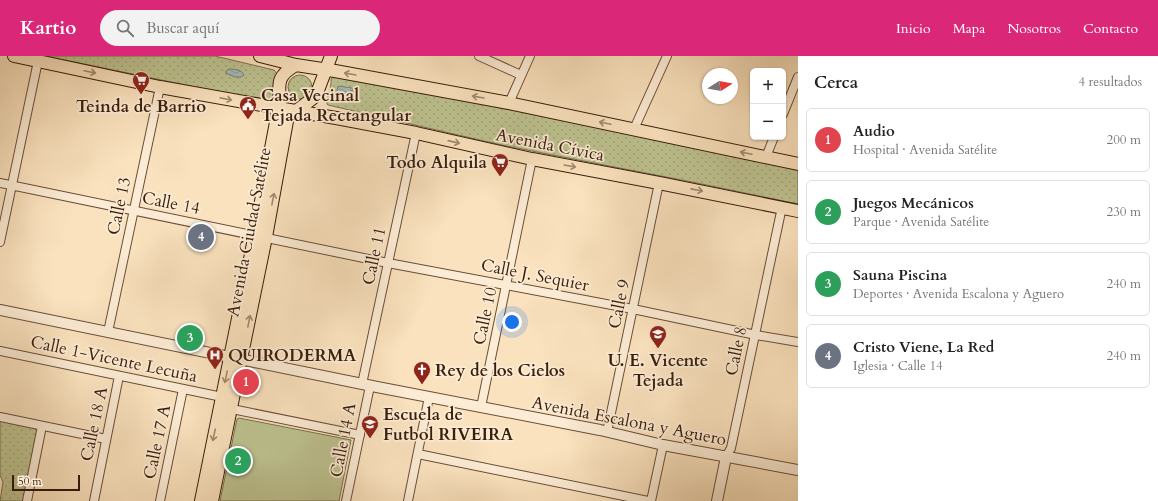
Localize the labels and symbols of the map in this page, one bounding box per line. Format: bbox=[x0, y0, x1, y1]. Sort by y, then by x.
one-way arrow bbox=[83, 68, 96, 76]
north arrow bbox=[702, 68, 738, 104]
one-way arrow bbox=[344, 69, 357, 77]
supermarket icon: Teinda de Barrio bbox=[131, 70, 151, 95]
place label: Casa Vecinal Tejada Rectangular bbox=[261, 84, 411, 127]
one-way arrow bbox=[472, 93, 485, 101]
place label: Teinda de Barrio bbox=[76, 95, 206, 118]
one-way arrow bbox=[219, 95, 232, 103]
public building icon: Casa Vecinal Tejada Rectangular bbox=[238, 95, 258, 120]
one-way arrow bbox=[599, 118, 612, 126]
street label: Avenida Cívica bbox=[494, 123, 607, 167]
one-way arrow bbox=[447, 138, 460, 146]
street label: Avenida Ciudad Satélite bbox=[221, 145, 277, 319]
one-way arrow bbox=[740, 148, 753, 156]
place label: Todo Alquila bbox=[386, 151, 488, 174]
supermarket icon: Todo Alquila bbox=[490, 152, 510, 177]
one-way arrow bbox=[563, 163, 576, 171]
street label: Calle 13 bbox=[102, 175, 136, 237]
street label: Calle 14 bbox=[140, 186, 202, 220]
one-way arrow bbox=[690, 187, 703, 195]
one-way arrow bbox=[269, 193, 277, 206]
pin: 4 bbox=[188, 222, 214, 252]
street label: Calle 11 bbox=[357, 225, 391, 287]
street label: Calle J. Sequier bbox=[479, 253, 592, 297]
street label: Calle 9 bbox=[603, 277, 636, 331]
street label: Calle 10 bbox=[468, 285, 502, 347]
your location bbox=[502, 312, 522, 332]
one-way arrow bbox=[246, 315, 254, 328]
pin: 3 bbox=[177, 323, 203, 353]
school or university icon: U. E. Vicente Tejada bbox=[648, 324, 668, 349]
street label: Calle 8 bbox=[720, 324, 752, 378]
street label: Calle 1-Vicente Lecuña bbox=[29, 330, 200, 388]
place label: QUIRODERMA bbox=[228, 344, 356, 367]
hospital icon: QUIRODERMA bbox=[205, 345, 225, 370]
place label: U. E. Vicente Tejada bbox=[608, 349, 708, 392]
place label: Rey de los Cielos bbox=[435, 359, 565, 382]
church icon: Rey de los Cielos bbox=[412, 360, 432, 385]
pin: 1 bbox=[233, 367, 259, 397]
one-way arrow bbox=[222, 370, 230, 383]
street label: Calle 18 A bbox=[75, 384, 113, 463]
street label: Avenida Escalona y Aguero bbox=[530, 391, 728, 451]
street label: Calle 14 A bbox=[325, 400, 362, 479]
street label: Calle 17 A bbox=[138, 402, 176, 481]
place label: Escuela de Futbol RIVEIRA bbox=[383, 403, 513, 446]
school or university icon: Escuela de Futbol RIVEIRA bbox=[360, 414, 380, 439]
one-way arrow bbox=[210, 428, 218, 441]
pin: 2 bbox=[225, 446, 251, 476]
scale bar bbox=[12, 473, 80, 492]

